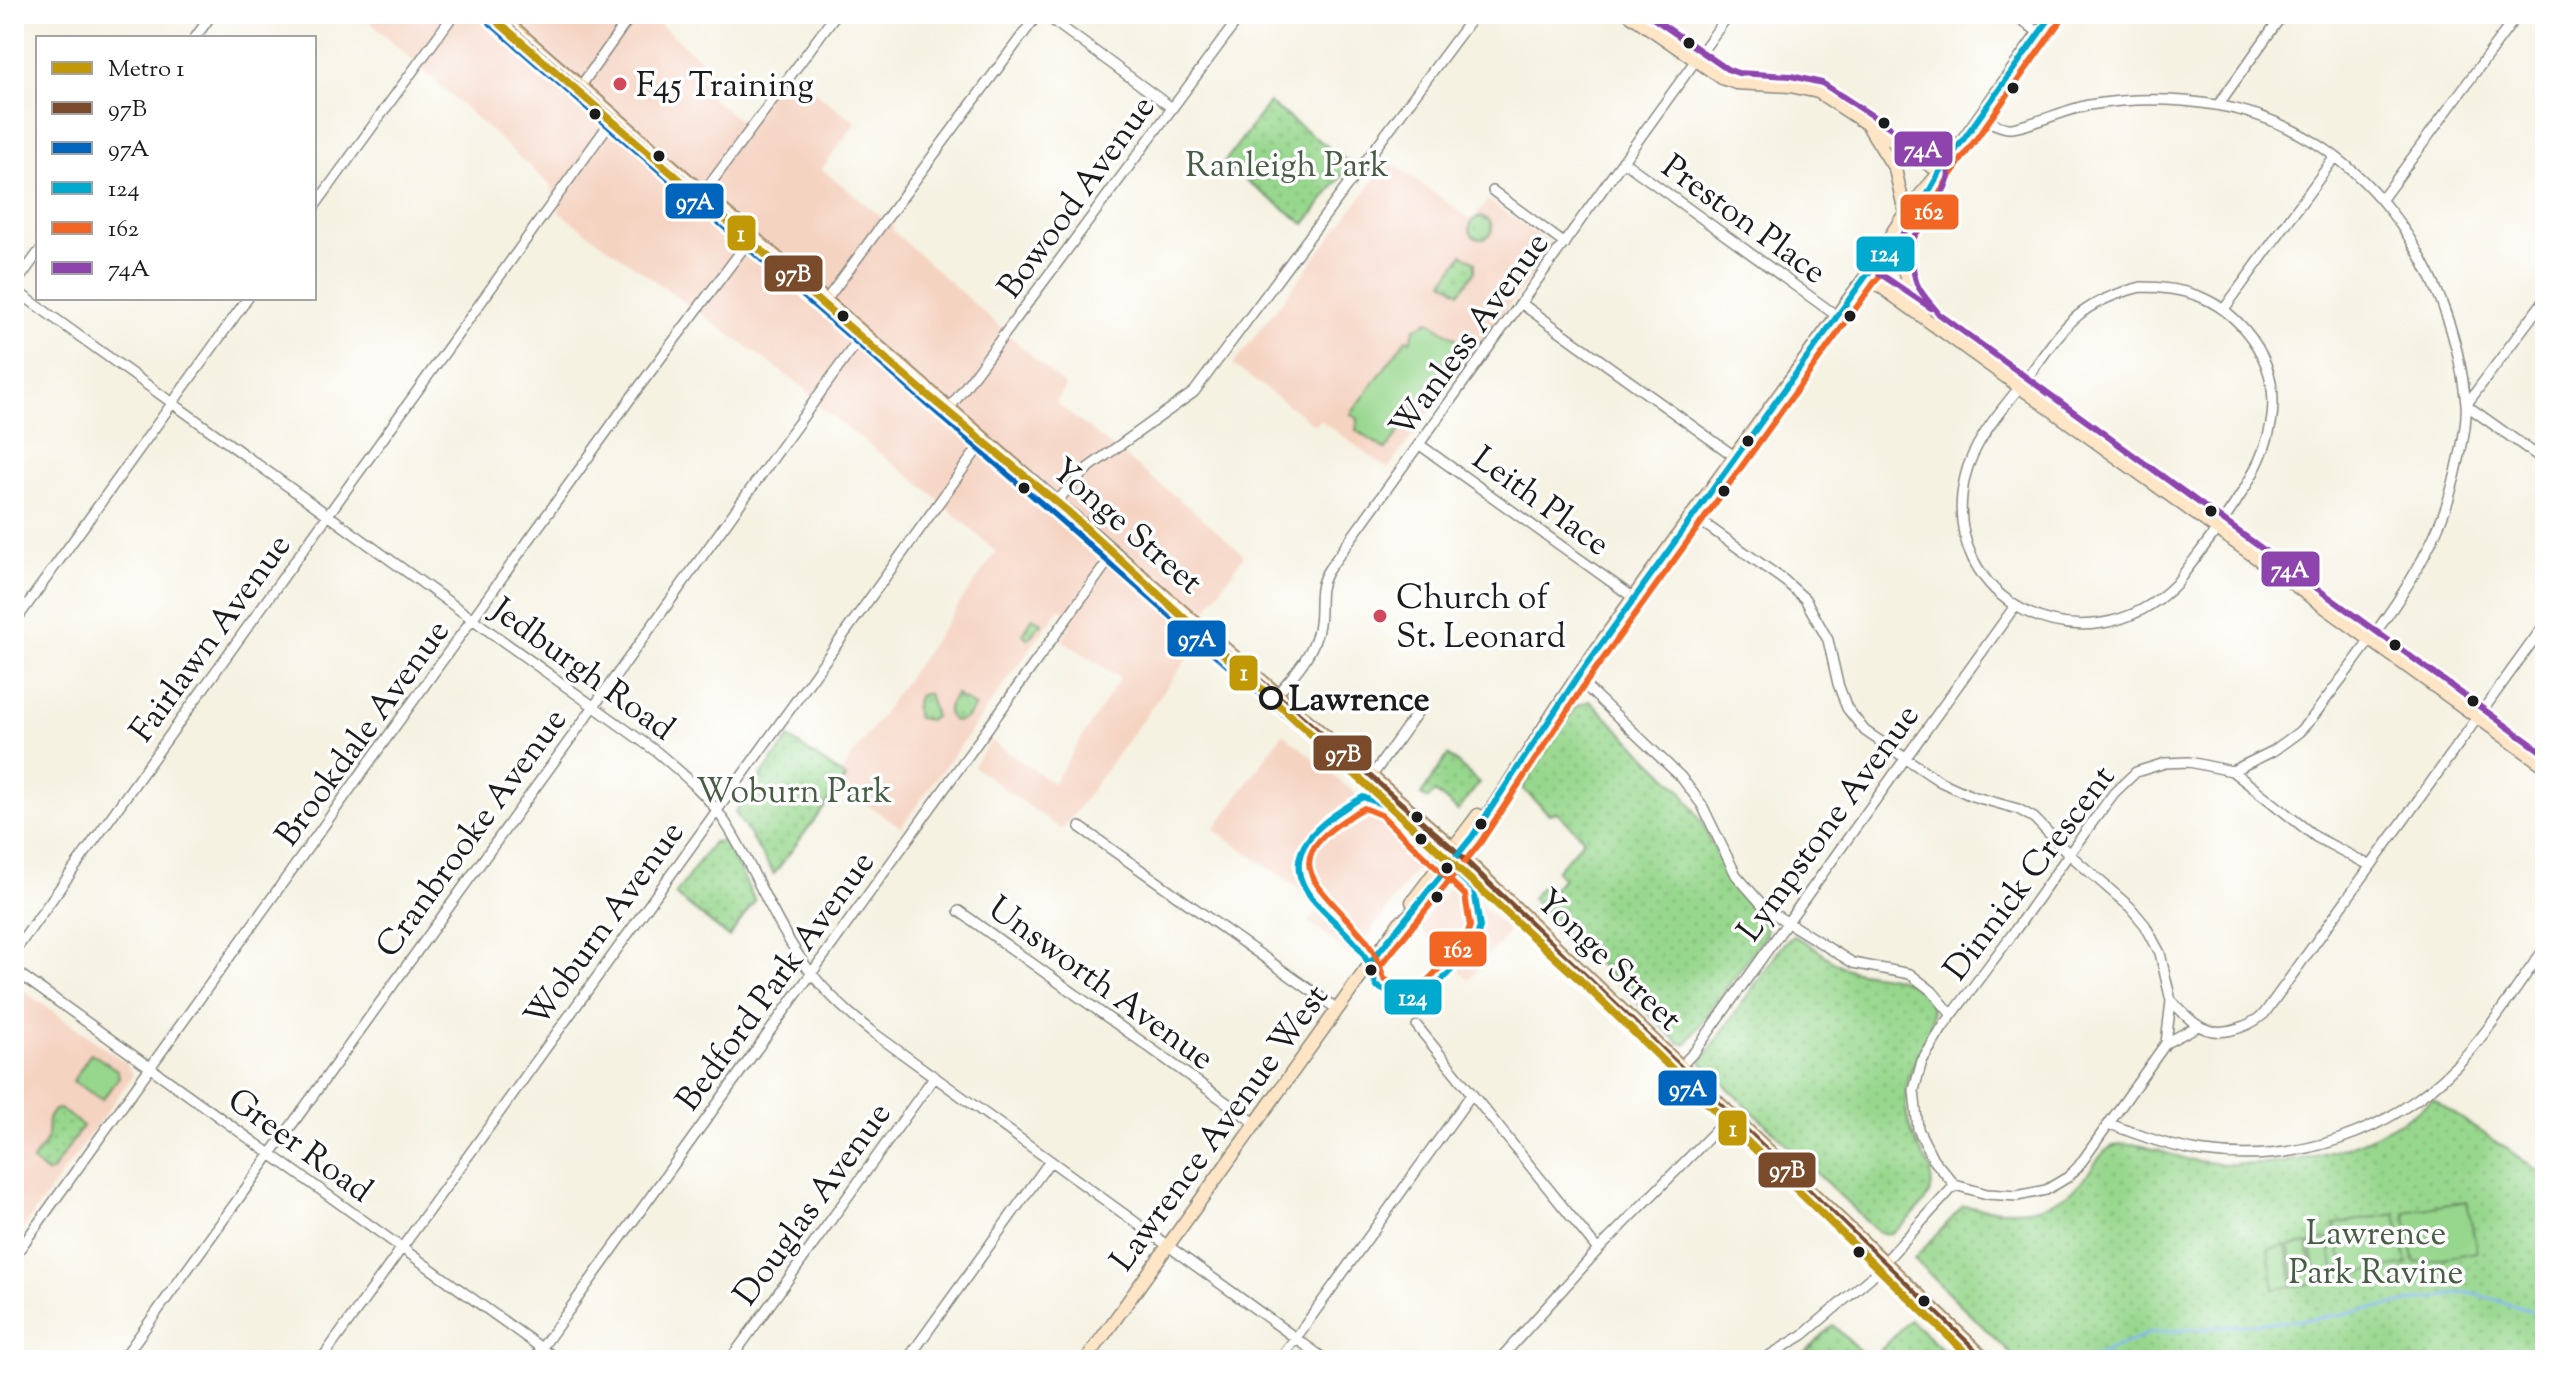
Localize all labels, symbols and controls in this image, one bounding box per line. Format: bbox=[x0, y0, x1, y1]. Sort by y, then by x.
unlabelled marker bbox=[1681, 35, 1697, 51]
legend bbox=[36, 36, 316, 300]
text: Metro 1 bbox=[108, 53, 184, 87]
place label: F45 Training bbox=[636, 63, 814, 112]
marker: F45 Training bbox=[611, 75, 629, 93]
unlabelled marker bbox=[2005, 80, 2021, 96]
street label: Bowood Avenue bbox=[987, 86, 1168, 310]
text: 97B bbox=[108, 93, 147, 127]
unlabelled marker bbox=[587, 106, 603, 122]
unlabelled marker bbox=[1876, 115, 1892, 131]
line badge: 74A bbox=[1893, 130, 1954, 168]
text: 97A bbox=[108, 133, 150, 167]
text: 74A bbox=[1904, 136, 1942, 168]
park label: Ranleigh Park bbox=[1185, 143, 1389, 192]
street label: Preston Place bbox=[1650, 144, 1836, 297]
unlabelled marker bbox=[651, 148, 667, 164]
text: 124 bbox=[108, 173, 140, 207]
line badge: 97A bbox=[664, 182, 725, 220]
text: 97A bbox=[676, 188, 714, 220]
line badge: 162 bbox=[1899, 193, 1960, 231]
text: 162 bbox=[1915, 198, 1944, 230]
text: 162 bbox=[108, 213, 139, 247]
line badge: 1 bbox=[726, 214, 757, 252]
text: 1 bbox=[737, 220, 745, 252]
street label: Wanless Avenue bbox=[1379, 223, 1562, 449]
line badge: 124 bbox=[1855, 235, 1916, 273]
text: 124 bbox=[1871, 240, 1899, 272]
text: 74A bbox=[108, 253, 150, 287]
line badge: 97B bbox=[763, 254, 824, 293]
text: 97B bbox=[775, 260, 811, 292]
unlabelled marker bbox=[835, 308, 851, 324]
unlabelled marker bbox=[1842, 308, 1858, 324]
unlabelled marker bbox=[1740, 433, 1756, 449]
street label: Leith Place bbox=[1461, 436, 1619, 570]
street label: Yonge Street bbox=[1039, 448, 1212, 608]
unlabelled marker bbox=[1016, 480, 1032, 496]
unlabelled marker bbox=[1716, 483, 1732, 499]
unlabelled marker bbox=[2203, 503, 2219, 519]
street label: Fairlawn Avenue bbox=[119, 525, 304, 753]
line badge: 74A bbox=[2260, 550, 2321, 588]
text: 74A bbox=[2271, 556, 2309, 588]
place label: Church of St. Leonard bbox=[1396, 575, 1566, 663]
street label: Jedburgh Road bbox=[478, 586, 684, 754]
marker: Church of St. Leonard bbox=[1371, 607, 1389, 625]
street label: Brookdale Avenue bbox=[265, 611, 463, 858]
line badge: 97A bbox=[1166, 619, 1227, 658]
text: 97A bbox=[1178, 625, 1216, 657]
unlabelled marker bbox=[2387, 637, 2403, 653]
line badge: 1 bbox=[1228, 654, 1259, 692]
text: 1 bbox=[1240, 659, 1248, 691]
place label: Lawrence bbox=[1289, 677, 1430, 726]
marker: Lawrence bbox=[1260, 687, 1282, 709]
unlabelled marker bbox=[2465, 693, 2481, 709]
street label: Lympstone Avenue bbox=[1727, 695, 1933, 953]
street label: Cranbrooke Avenue bbox=[365, 699, 580, 969]
line badge: 97B bbox=[1312, 734, 1373, 772]
text: 97B bbox=[1325, 740, 1361, 772]
street label: Dinnick Crescent bbox=[1933, 756, 2128, 992]
park label: Woburn Park bbox=[696, 769, 892, 818]
unlabelled marker bbox=[1409, 809, 1425, 825]
street label: Woburn Avenue bbox=[514, 812, 698, 1038]
unlabelled marker bbox=[1473, 816, 1489, 832]
unlabelled marker bbox=[1413, 831, 1429, 847]
street label: Bedford Park Avenue bbox=[666, 842, 888, 1122]
unlabelled marker bbox=[1439, 860, 1455, 876]
street label: Yonge Street bbox=[1523, 879, 1692, 1044]
street label: Unsworth Avenue bbox=[977, 886, 1223, 1084]
unlabelled marker bbox=[1429, 889, 1445, 905]
line badge: 162 bbox=[1428, 930, 1488, 968]
text: 162 bbox=[1444, 936, 1473, 968]
unlabelled marker bbox=[1363, 962, 1379, 978]
street label: Lawrence Avenue West bbox=[1100, 975, 1342, 1283]
line badge: 124 bbox=[1383, 978, 1443, 1016]
text: 124 bbox=[1399, 984, 1427, 1016]
line badge: 97A bbox=[1657, 1069, 1718, 1107]
text: 97A bbox=[1669, 1075, 1707, 1107]
street label: Greer Road bbox=[216, 1077, 382, 1216]
street label: Douglas Avenue bbox=[723, 1093, 904, 1317]
line badge: 1 bbox=[1717, 1109, 1748, 1147]
text: 1 bbox=[1729, 1115, 1737, 1147]
line badge: 97B bbox=[1757, 1151, 1817, 1189]
text: 97B bbox=[1769, 1156, 1805, 1188]
park label: Lawrence Park Ravine bbox=[2289, 1211, 2463, 1299]
unlabelled marker bbox=[1851, 1244, 1867, 1260]
unlabelled marker bbox=[1916, 1293, 1932, 1309]

